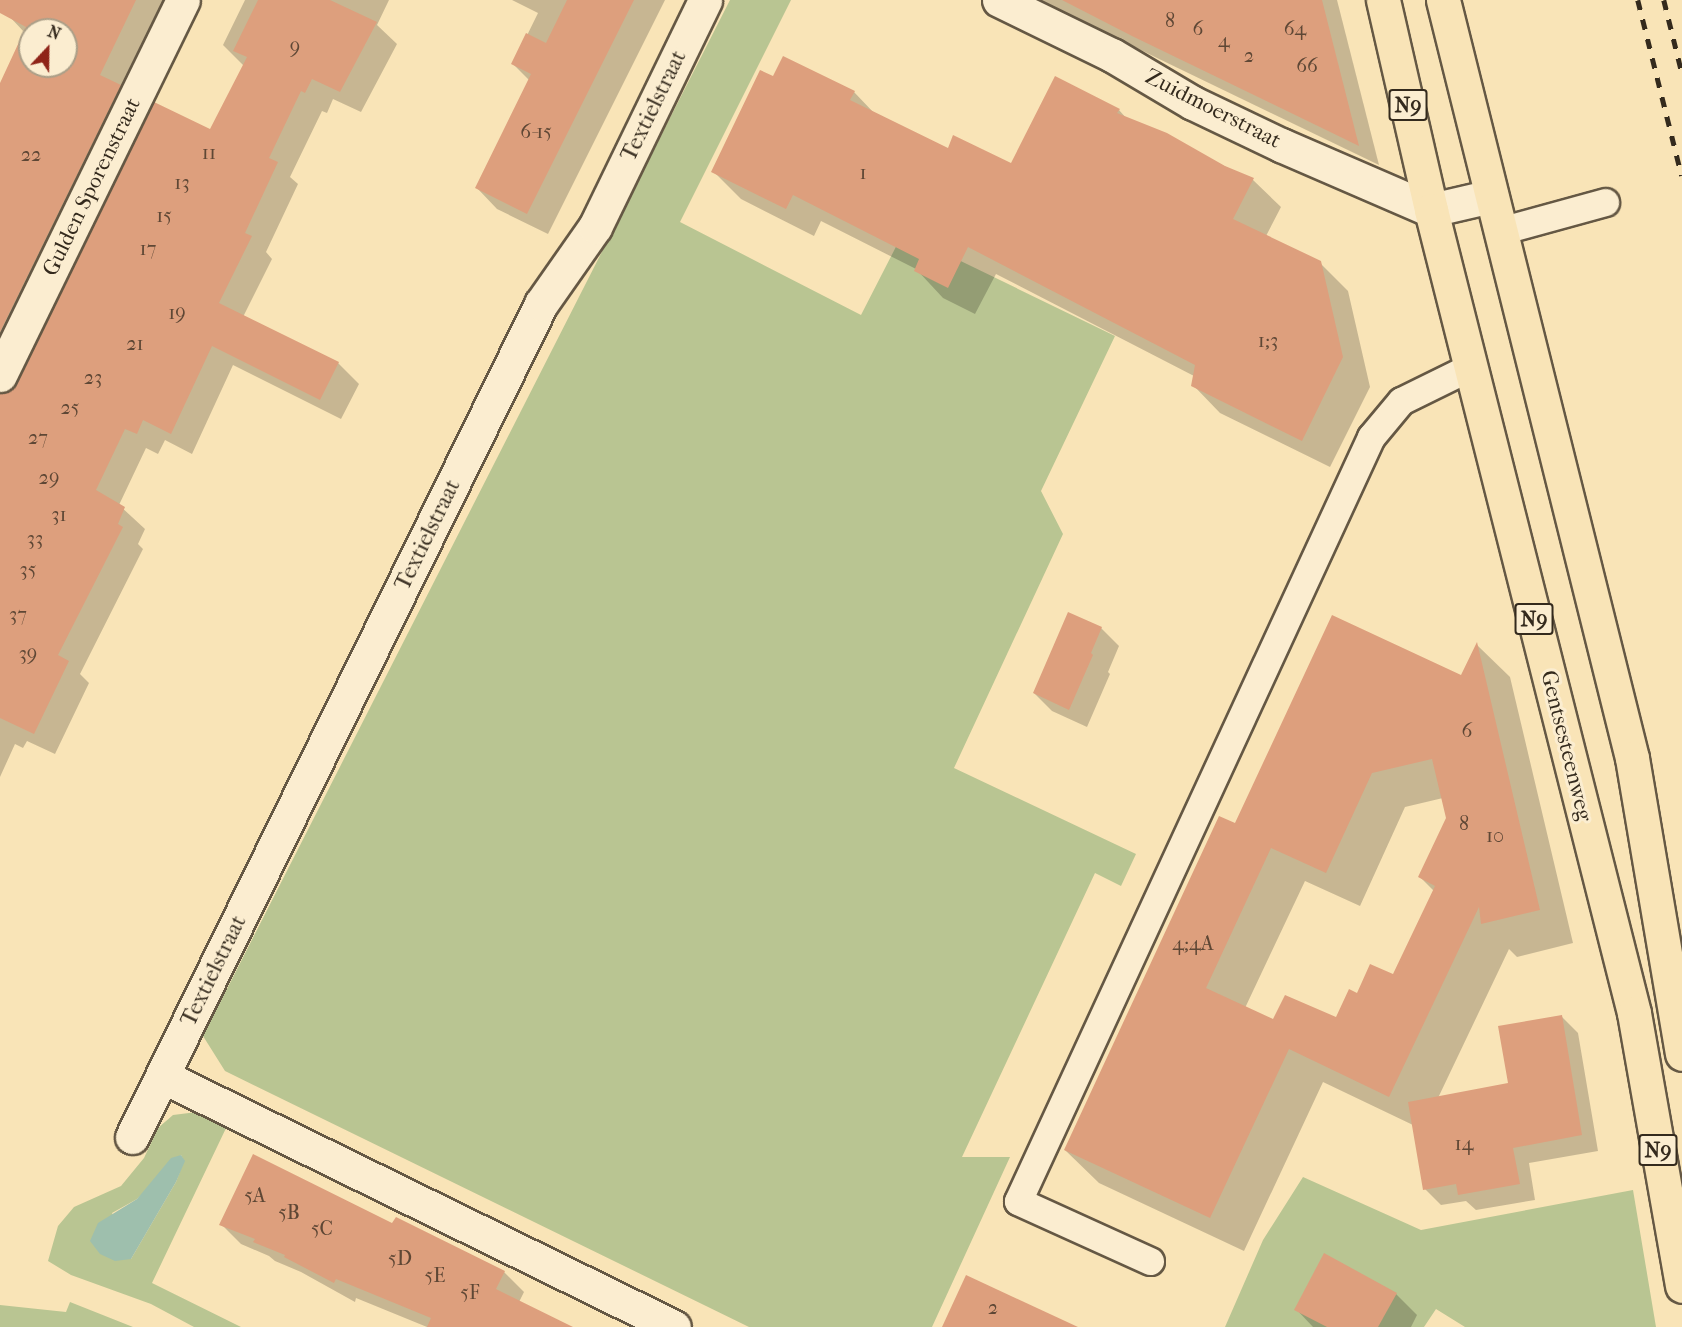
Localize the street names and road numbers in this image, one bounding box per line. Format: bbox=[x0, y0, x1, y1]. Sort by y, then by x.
street label: Textielstraat bbox=[616, 46, 692, 166]
street label: Zuidmoerstraat bbox=[1141, 63, 1285, 155]
road number: N9 bbox=[1388, 87, 1428, 123]
street label: Gulden Sporenstraat bbox=[37, 94, 147, 280]
street label: Textielstraat bbox=[390, 475, 466, 595]
road number: N9 bbox=[1514, 601, 1553, 637]
street label: Gentsesteenweg bbox=[1534, 668, 1598, 824]
street label: Textielstraat bbox=[176, 911, 252, 1031]
road number: N9 bbox=[1638, 1132, 1678, 1168]

